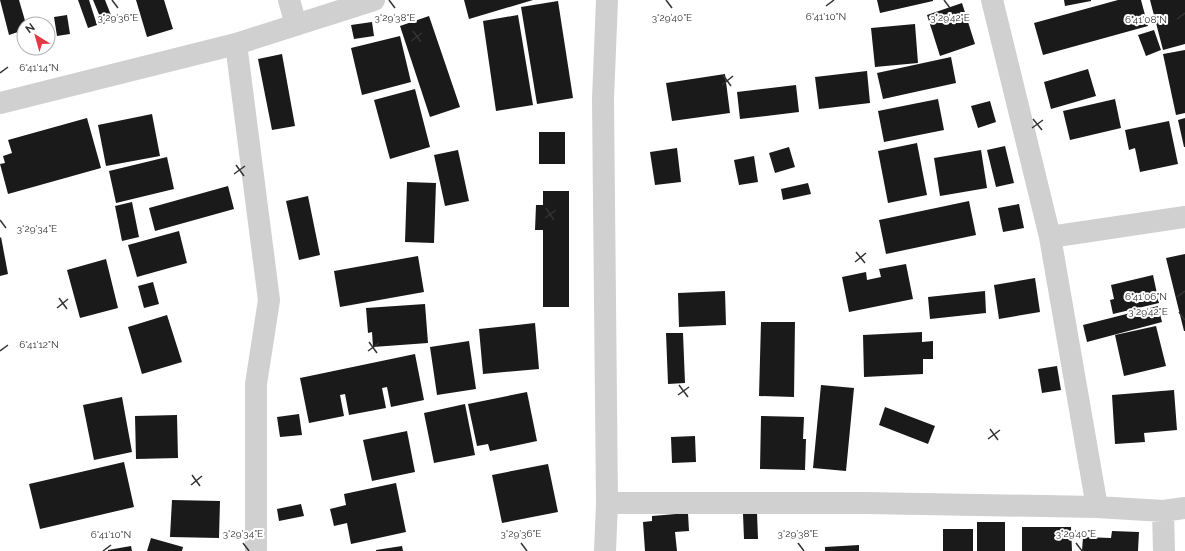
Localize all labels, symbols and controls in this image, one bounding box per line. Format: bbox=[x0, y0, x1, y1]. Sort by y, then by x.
text: 6°41'10"N bbox=[806, 11, 846, 22]
text: 3°29'36"E bbox=[98, 12, 138, 23]
text: 3°29'38"E bbox=[375, 12, 415, 23]
text: 3°29'40"E bbox=[652, 12, 692, 23]
text: 3°29'42"E bbox=[930, 12, 970, 23]
text: 6°41'08"N bbox=[1125, 14, 1167, 25]
north arrow bbox=[16, 16, 56, 56]
text: N bbox=[23, 21, 38, 36]
text: 6°41'14"N bbox=[19, 62, 59, 73]
text: 3°29'34"E bbox=[17, 223, 57, 234]
text: 6°41'06"N bbox=[1125, 291, 1167, 302]
text: 3°29'42"E bbox=[1128, 306, 1168, 317]
text: 6°41'12"N bbox=[19, 339, 59, 350]
text: 3°29'34"E bbox=[223, 528, 263, 539]
text: 3°29'36"E bbox=[501, 528, 541, 539]
text: 3°29'38"E bbox=[778, 528, 818, 539]
text: 3°29'40"E bbox=[1056, 528, 1096, 539]
text: 6°41'10"N bbox=[91, 529, 131, 540]

